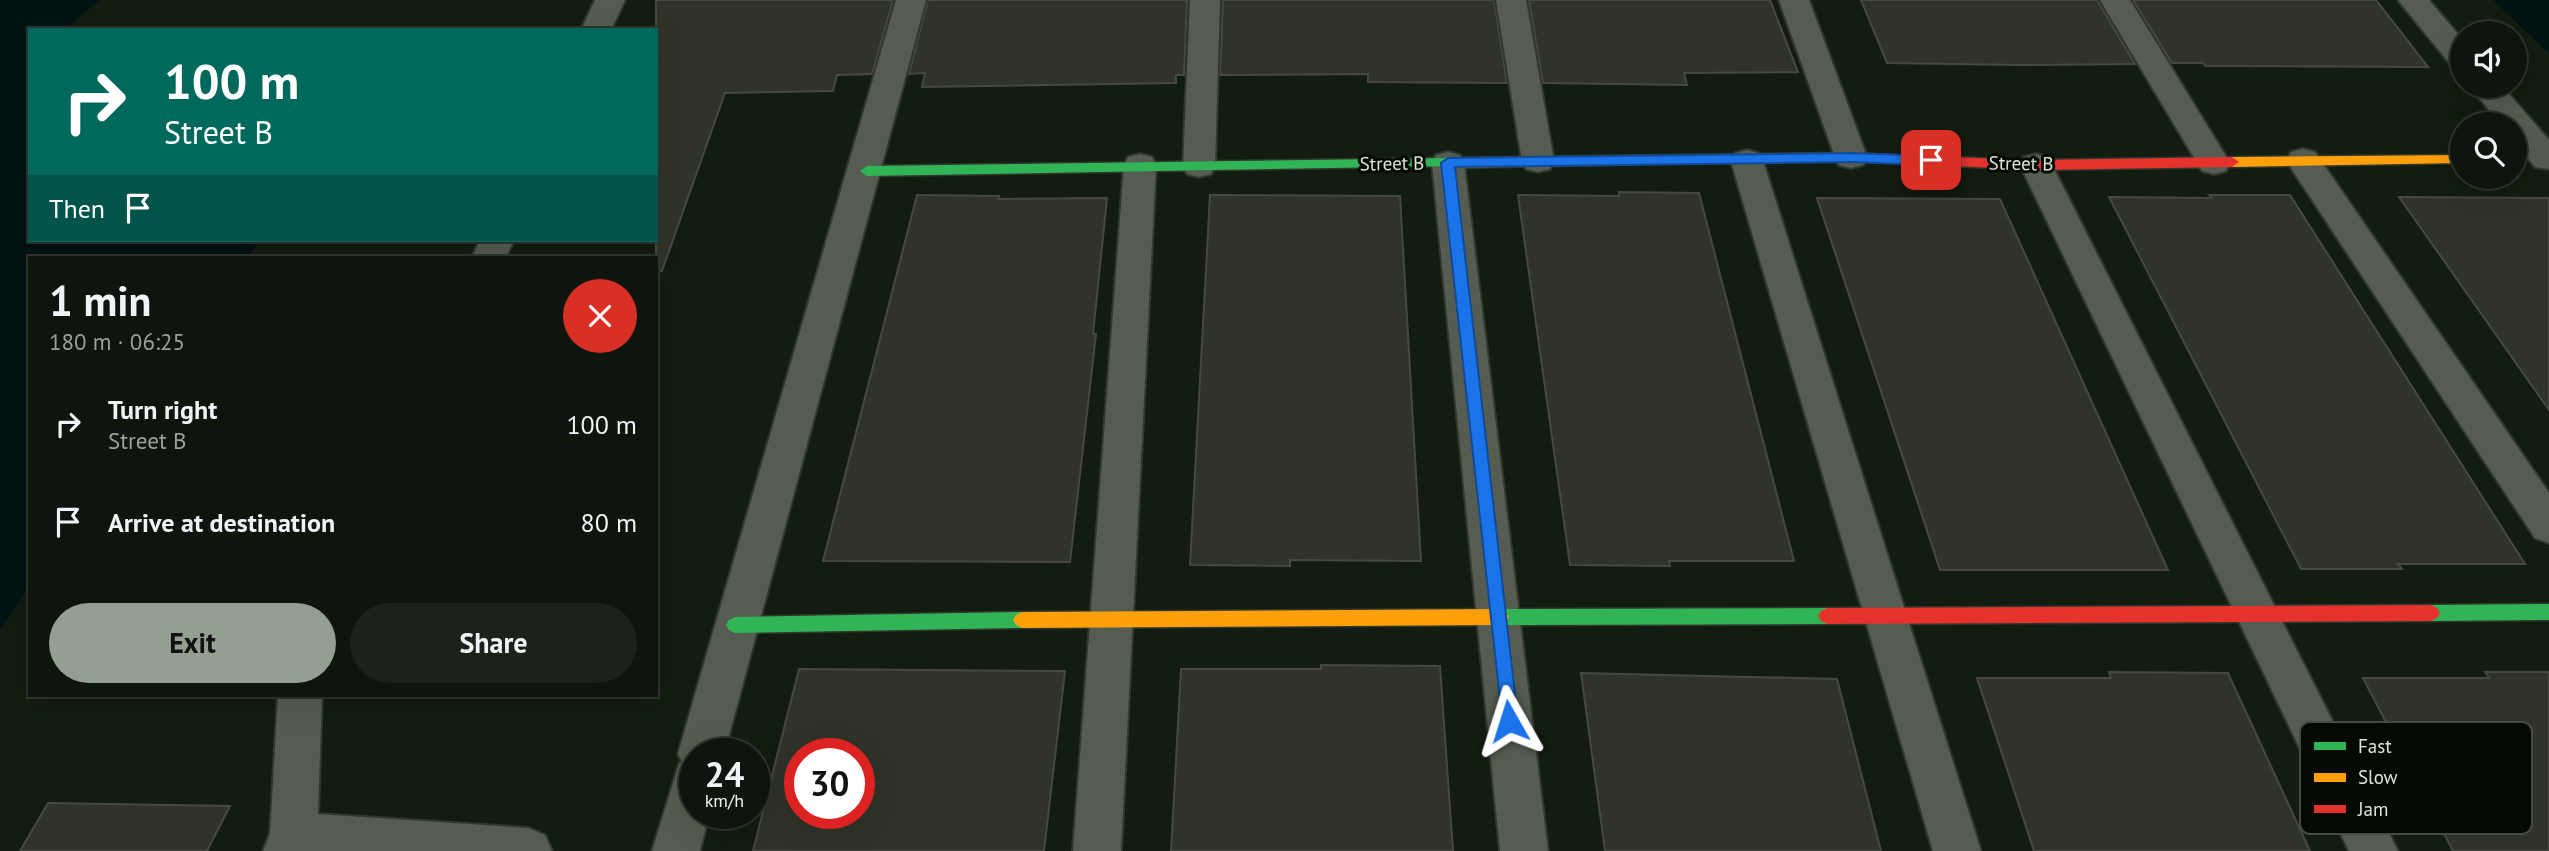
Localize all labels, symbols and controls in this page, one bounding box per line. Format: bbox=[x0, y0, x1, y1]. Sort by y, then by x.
map controls bbox=[2450, 21, 2527, 189]
button: sound bbox=[2450, 21, 2527, 98]
text: 100 m bbox=[164, 49, 299, 113]
icon: right bbox=[49, 56, 140, 147]
text: Street B bbox=[164, 111, 273, 153]
button: search bbox=[2450, 112, 2527, 189]
pin bbox=[1901, 130, 1961, 190]
icon: arrive bbox=[1912, 141, 1950, 179]
street label: Street B bbox=[1359, 150, 1425, 176]
street label: Street B bbox=[1988, 150, 2054, 176]
icon: arrive bbox=[119, 189, 157, 227]
text: Then bbox=[49, 192, 105, 225]
text: 1 min bbox=[49, 273, 151, 328]
button: close bbox=[563, 279, 637, 353]
text: 180 m · 06:25 bbox=[49, 327, 185, 356]
text: Turn right bbox=[108, 393, 217, 426]
icon: right bbox=[49, 405, 87, 443]
text: 100 m bbox=[566, 408, 637, 441]
text: Street B bbox=[108, 426, 186, 455]
icon: arrive bbox=[49, 503, 87, 541]
text: Arrive at destination bbox=[108, 506, 335, 539]
text: 80 m bbox=[581, 506, 637, 539]
button: Exit bbox=[49, 603, 336, 683]
button: Share bbox=[350, 603, 637, 683]
position arrow bbox=[1472, 684, 1546, 758]
legend bbox=[2300, 722, 2532, 834]
text: Fast bbox=[2358, 734, 2392, 758]
speed limit sign: 30 bbox=[784, 738, 875, 829]
text: 24 bbox=[705, 751, 744, 797]
text: Slow bbox=[2358, 765, 2398, 789]
text: km/h bbox=[705, 789, 744, 812]
text: Jam bbox=[2357, 797, 2388, 821]

